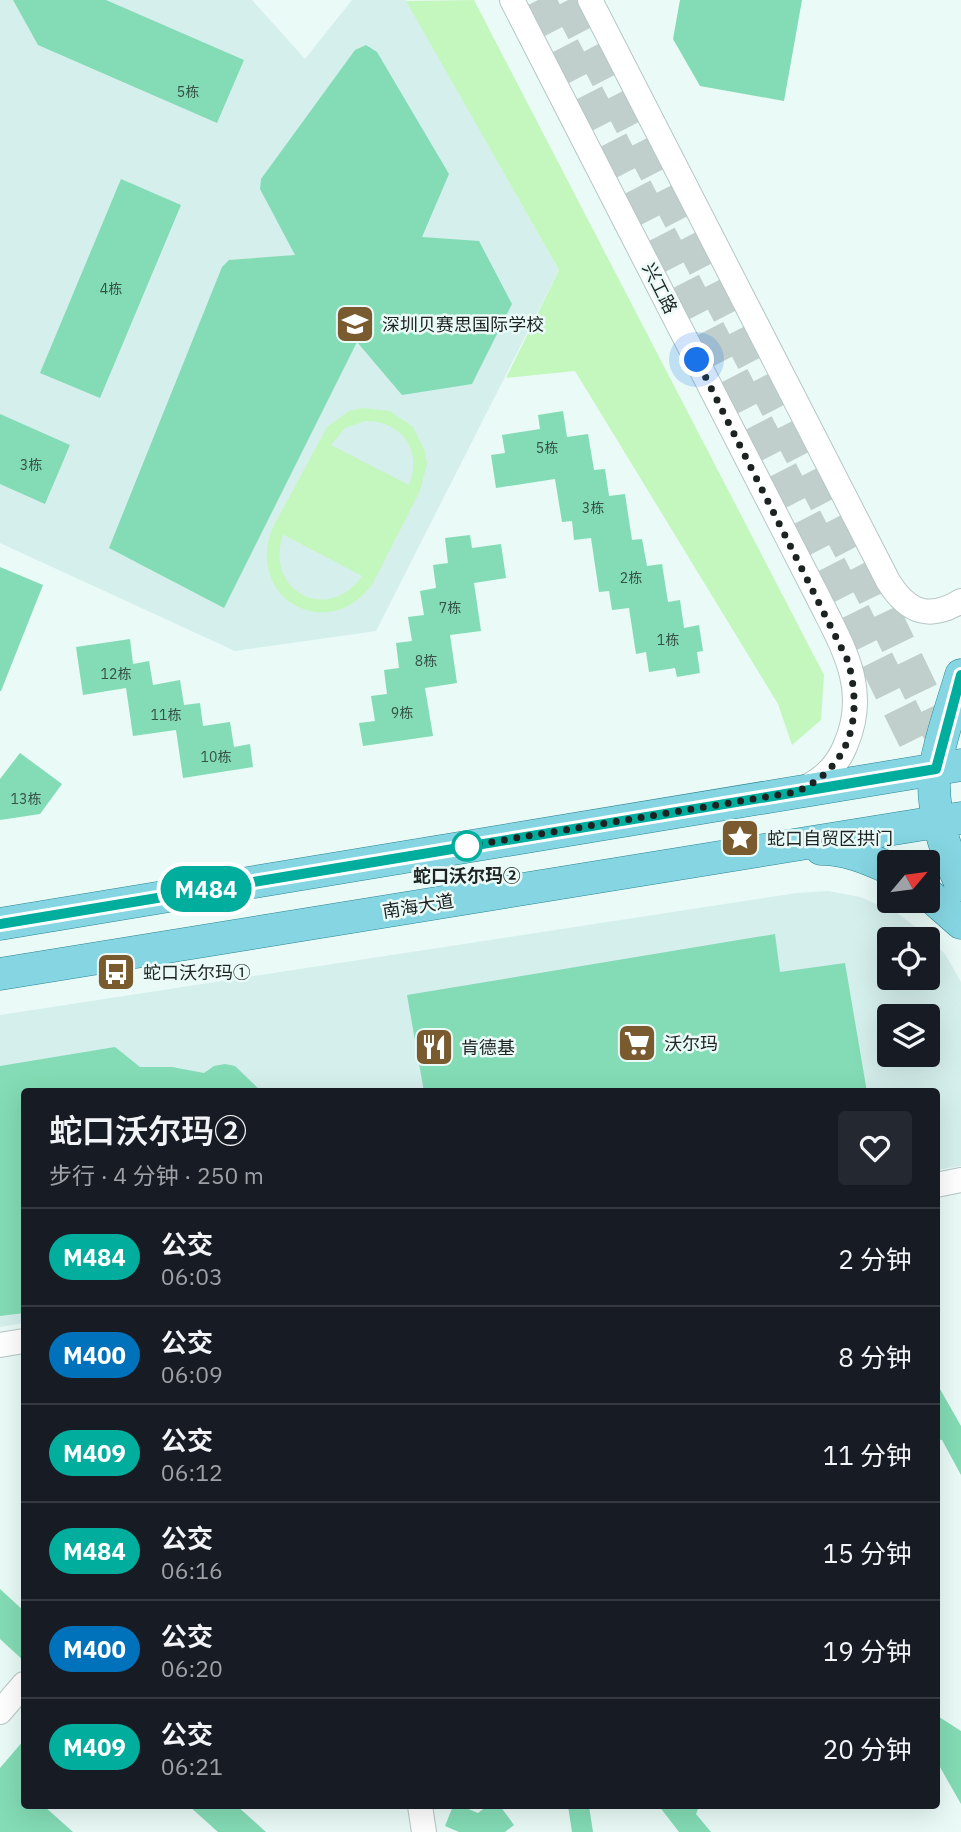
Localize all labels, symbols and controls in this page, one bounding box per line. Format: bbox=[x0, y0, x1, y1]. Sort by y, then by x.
house number: 5栋 bbox=[177, 83, 199, 101]
street label: 兴工路 bbox=[637, 259, 683, 317]
house number: 4栋 bbox=[100, 280, 122, 298]
school or university icon: 深圳贝赛思国际学校 bbox=[334, 303, 376, 345]
place label: 深圳贝赛思国际学校 bbox=[382, 313, 544, 336]
your location bbox=[679, 342, 714, 377]
house number: 5栋 bbox=[536, 439, 558, 457]
house number: 3栋 bbox=[20, 456, 42, 474]
house number: 3栋 bbox=[582, 499, 604, 517]
house number: 2栋 bbox=[620, 569, 642, 587]
house number: 7栋 bbox=[439, 599, 461, 617]
house number: 1栋 bbox=[657, 631, 679, 649]
house number: 8栋 bbox=[415, 652, 437, 670]
house number: 12栋 bbox=[101, 665, 131, 683]
house number: 9栋 bbox=[391, 704, 413, 722]
house number: 11栋 bbox=[151, 706, 181, 724]
house number: 10栋 bbox=[201, 748, 231, 766]
house number: 13栋 bbox=[11, 790, 41, 808]
place icon: 蛇口自贸区拱门 bbox=[719, 817, 761, 859]
place label: 蛇口自贸区拱门 bbox=[767, 827, 893, 850]
marker: 蛇口沃尔玛② bbox=[452, 831, 482, 861]
north arrow bbox=[877, 850, 940, 914]
map controls bbox=[877, 850, 940, 1067]
place label: 蛇口沃尔玛② bbox=[413, 864, 521, 887]
line badge: M484 bbox=[157, 866, 255, 912]
text: M484 bbox=[175, 873, 237, 905]
street label: 南海大道 bbox=[381, 889, 455, 923]
button: locate bbox=[877, 927, 940, 990]
bus stop icon: 蛇口沃尔玛① bbox=[95, 951, 137, 993]
place label: 蛇口沃尔玛① bbox=[143, 961, 251, 984]
button: layers bbox=[877, 1004, 940, 1067]
supermarket icon: 沃尔玛 bbox=[616, 1022, 658, 1064]
restaurant icon: 肯德基 bbox=[413, 1026, 455, 1068]
place label: 沃尔玛 bbox=[664, 1032, 718, 1055]
place label: 肯德基 bbox=[461, 1036, 515, 1059]
text: 蛇口沃尔玛② bbox=[49, 1109, 247, 1152]
button: heart bbox=[838, 1111, 912, 1185]
text: 步行 · 4 分钟 · 250 m bbox=[49, 1160, 264, 1190]
text: 公交 bbox=[161, 1227, 213, 1261]
text: M484 bbox=[63, 1241, 126, 1273]
text: 2 分钟 bbox=[838, 1242, 912, 1276]
text: 06:03 bbox=[161, 1261, 223, 1291]
text: 公交 bbox=[161, 1325, 213, 1359]
text: M400 bbox=[63, 1339, 126, 1371]
text: 8 分钟 bbox=[838, 1340, 912, 1374]
text: 06:09 bbox=[161, 1359, 223, 1389]
text: 公交 bbox=[161, 1423, 213, 1457]
text: M409 bbox=[63, 1437, 126, 1469]
text: 11 分钟 bbox=[823, 1438, 912, 1472]
text: 06:12 bbox=[161, 1457, 223, 1487]
text: 公交 bbox=[161, 1521, 213, 1555]
text: M484 bbox=[63, 1535, 126, 1567]
text: 15 分钟 bbox=[823, 1536, 912, 1570]
text: 06:16 bbox=[161, 1555, 223, 1585]
text: 公交 bbox=[161, 1619, 213, 1653]
text: M400 bbox=[63, 1633, 126, 1665]
text: 19 分钟 bbox=[823, 1634, 912, 1668]
text: 06:20 bbox=[161, 1653, 223, 1683]
text: 公交 bbox=[161, 1717, 213, 1751]
text: M409 bbox=[63, 1731, 126, 1763]
text: 20 分钟 bbox=[823, 1732, 912, 1766]
text: 06:21 bbox=[161, 1751, 223, 1781]

